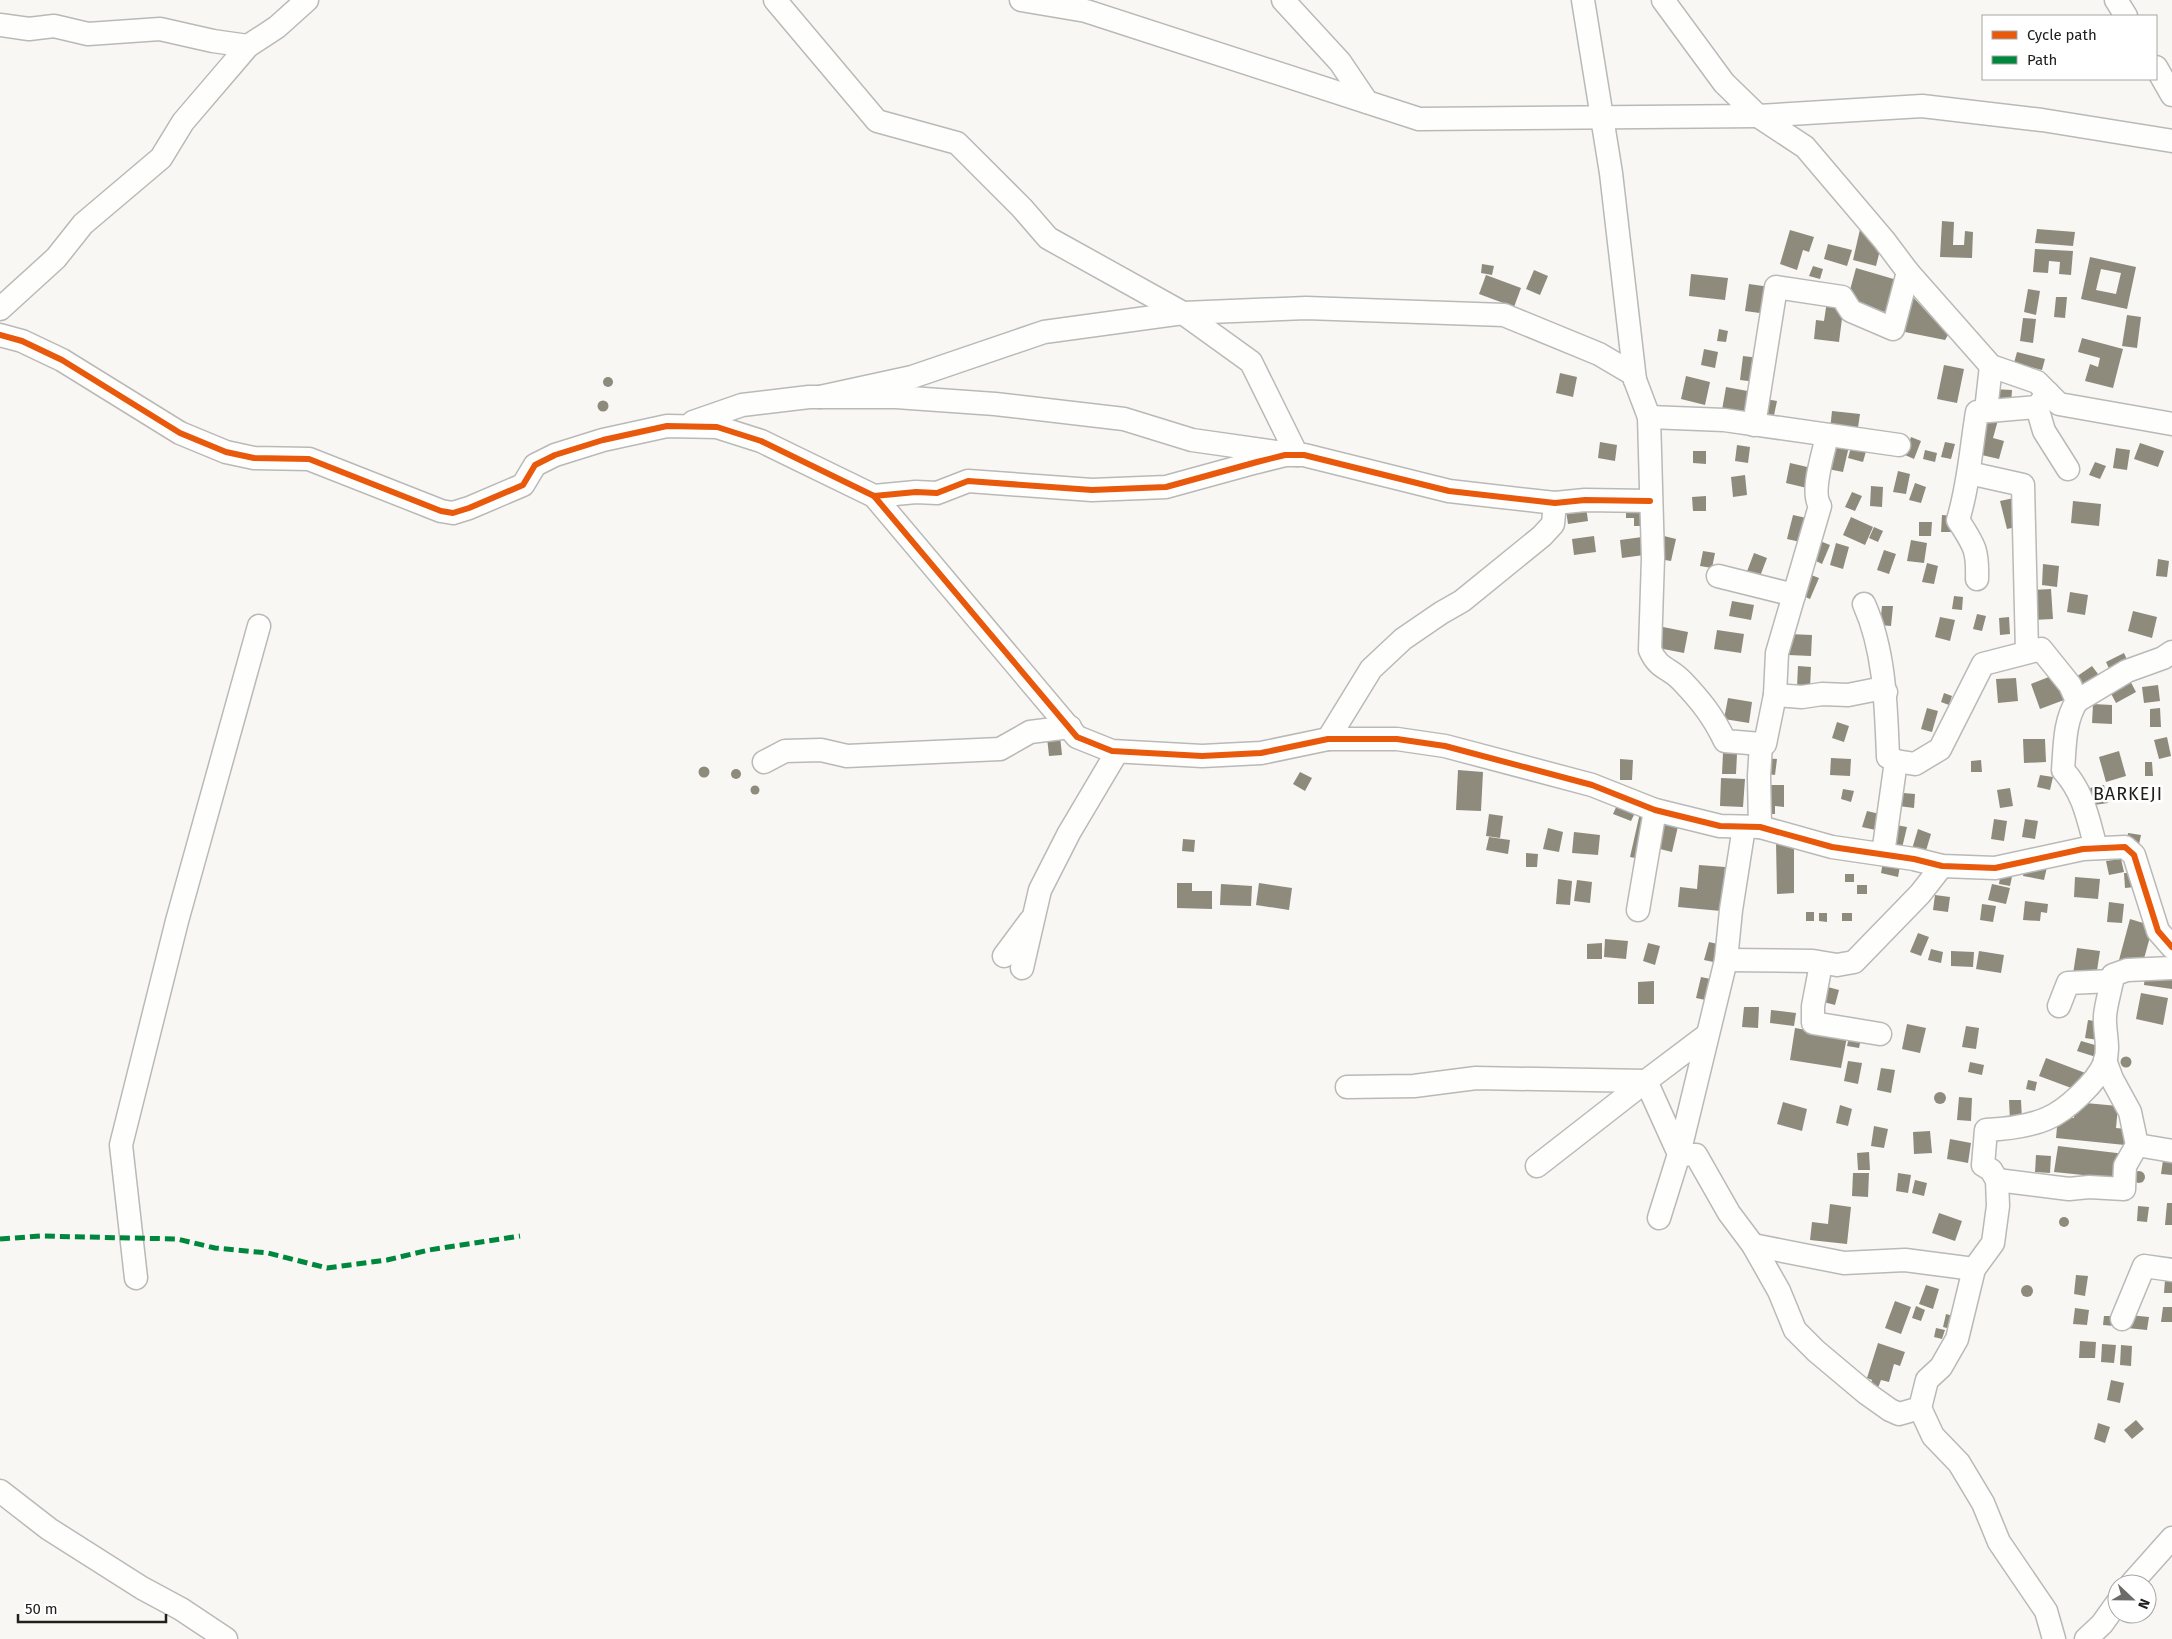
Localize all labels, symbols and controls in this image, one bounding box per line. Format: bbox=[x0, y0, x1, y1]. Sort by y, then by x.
legend bbox=[1982, 15, 2157, 80]
text: Cycle path bbox=[2027, 26, 2097, 44]
text: Path bbox=[2027, 51, 2057, 69]
district label: BARKEJI bbox=[2093, 783, 2163, 805]
north arrow bbox=[2107, 1574, 2157, 1624]
scale bar bbox=[18, 1592, 165, 1624]
text: N bbox=[2134, 1596, 2153, 1611]
text: 50 m bbox=[25, 1600, 58, 1618]

